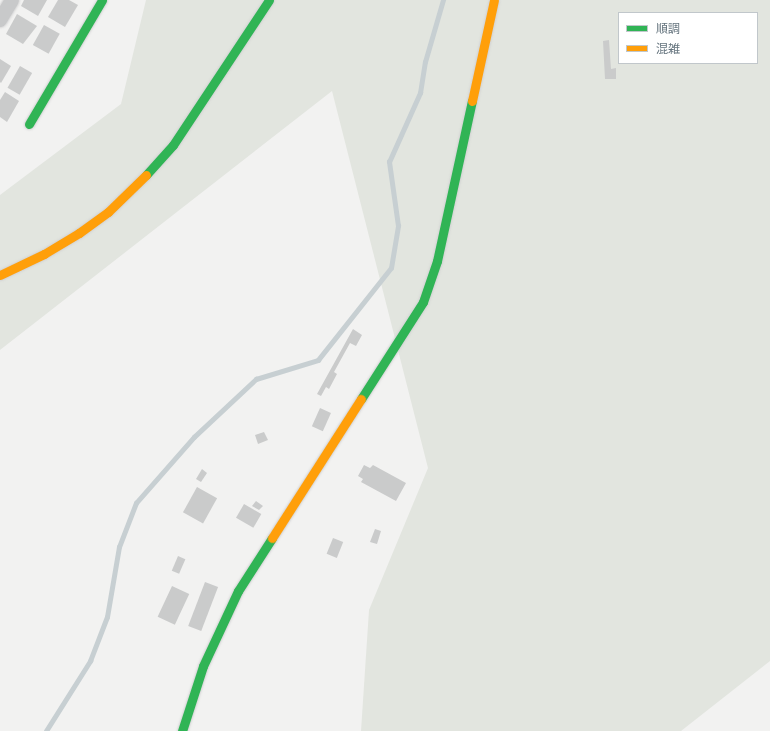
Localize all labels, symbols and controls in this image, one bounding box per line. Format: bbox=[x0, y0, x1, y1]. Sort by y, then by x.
legend bbox=[618, 12, 758, 64]
text: 順調 bbox=[656, 21, 680, 38]
text: 混雑 bbox=[656, 41, 680, 58]

